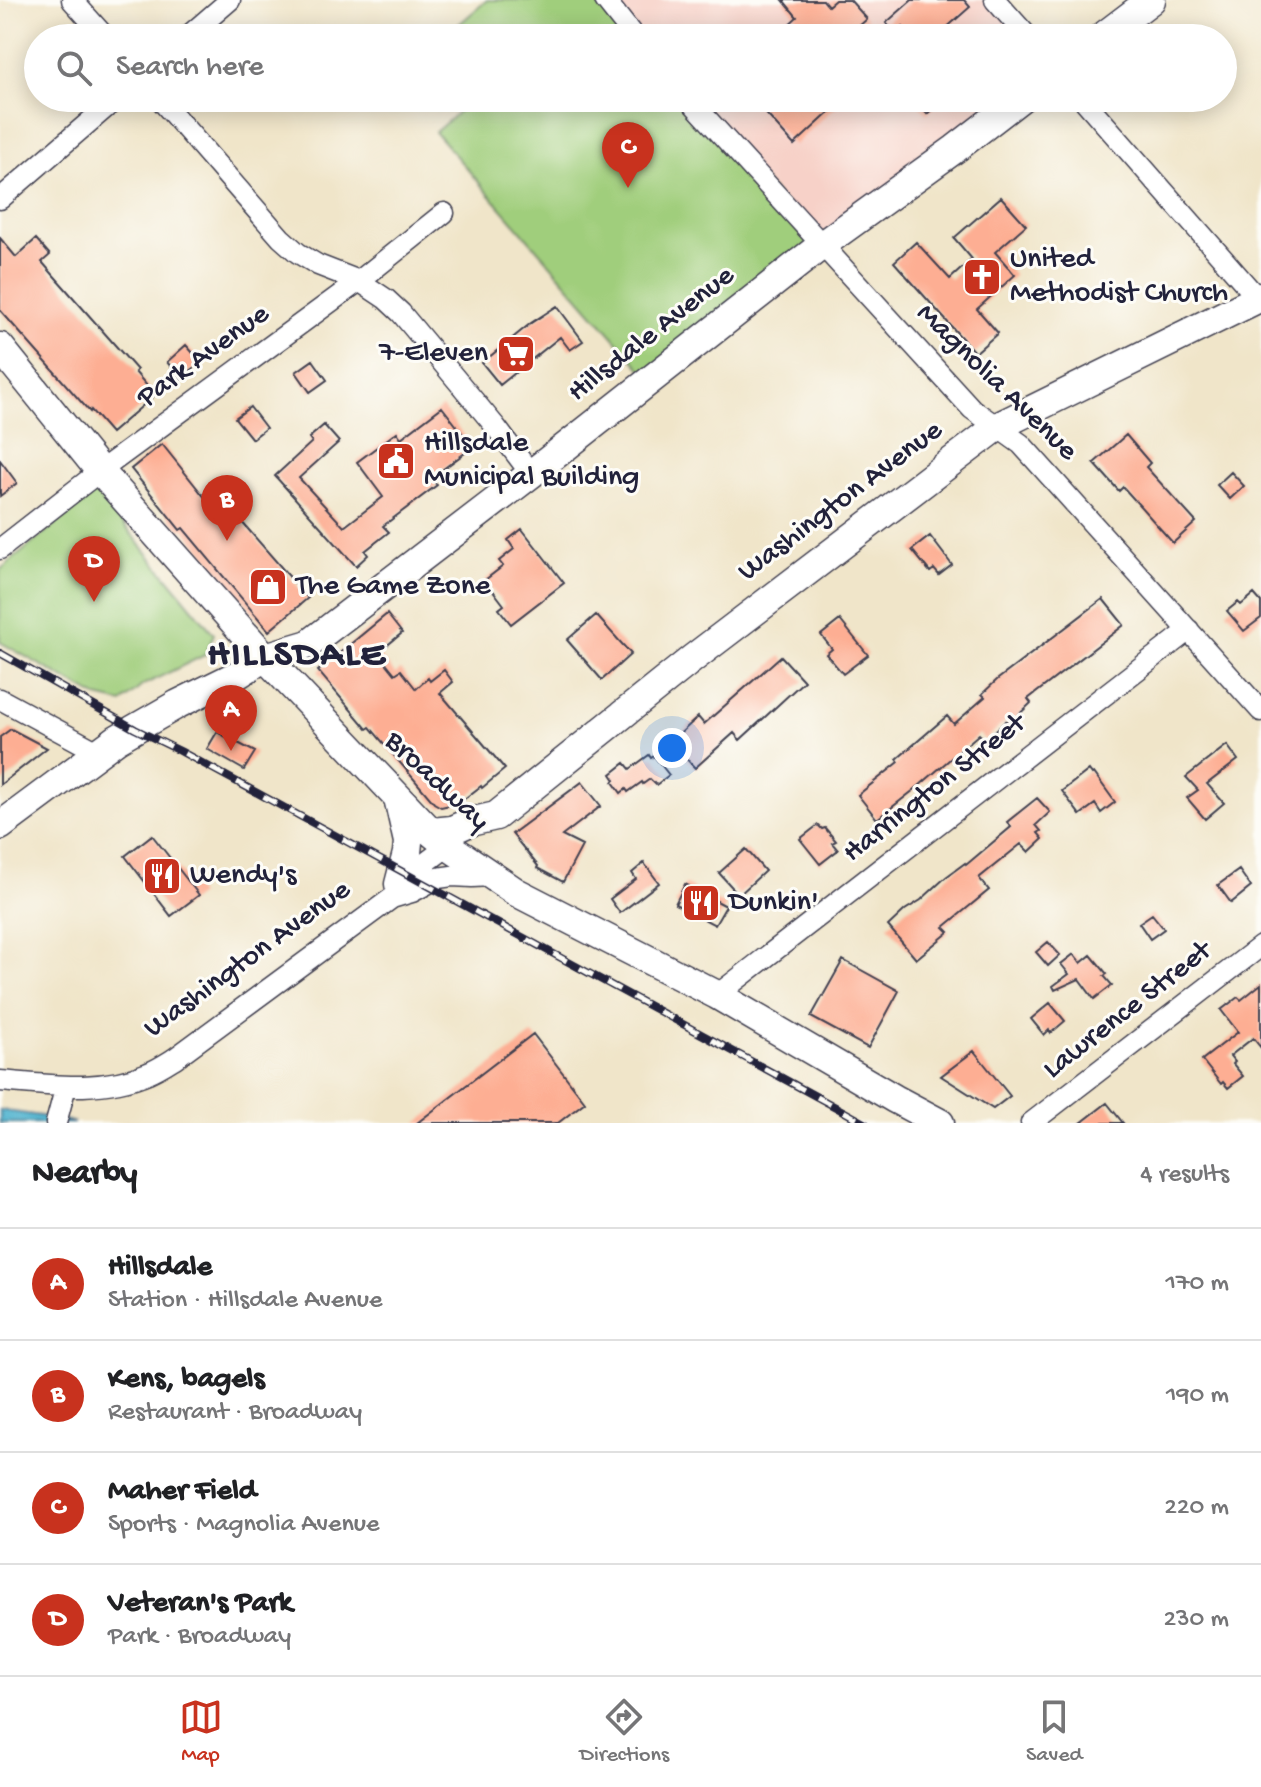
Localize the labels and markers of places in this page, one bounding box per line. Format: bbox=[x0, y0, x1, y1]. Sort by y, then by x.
pin: C bbox=[602, 122, 654, 188]
place label: United Methodist Church bbox=[1010, 243, 1228, 312]
church icon: United Methodist Church bbox=[961, 256, 1003, 298]
supermarket icon: 7-Eleven bbox=[495, 333, 537, 375]
place label: 7-Eleven bbox=[378, 337, 488, 372]
place label: Hillsdale Municipal Building bbox=[424, 427, 639, 496]
public building icon: Hillsdale Municipal Building bbox=[375, 440, 417, 482]
pin: B bbox=[201, 475, 253, 541]
pin: D bbox=[68, 536, 120, 602]
shop icon: The Game Zone bbox=[247, 566, 289, 608]
place label: The Game Zone bbox=[294, 570, 491, 605]
pin: A bbox=[205, 685, 257, 751]
restaurant icon: Wendy's bbox=[141, 855, 183, 897]
place label: Wendy's bbox=[190, 859, 297, 894]
restaurant icon: Dunkin' bbox=[680, 882, 722, 924]
place label: Dunkin' bbox=[727, 886, 819, 921]

